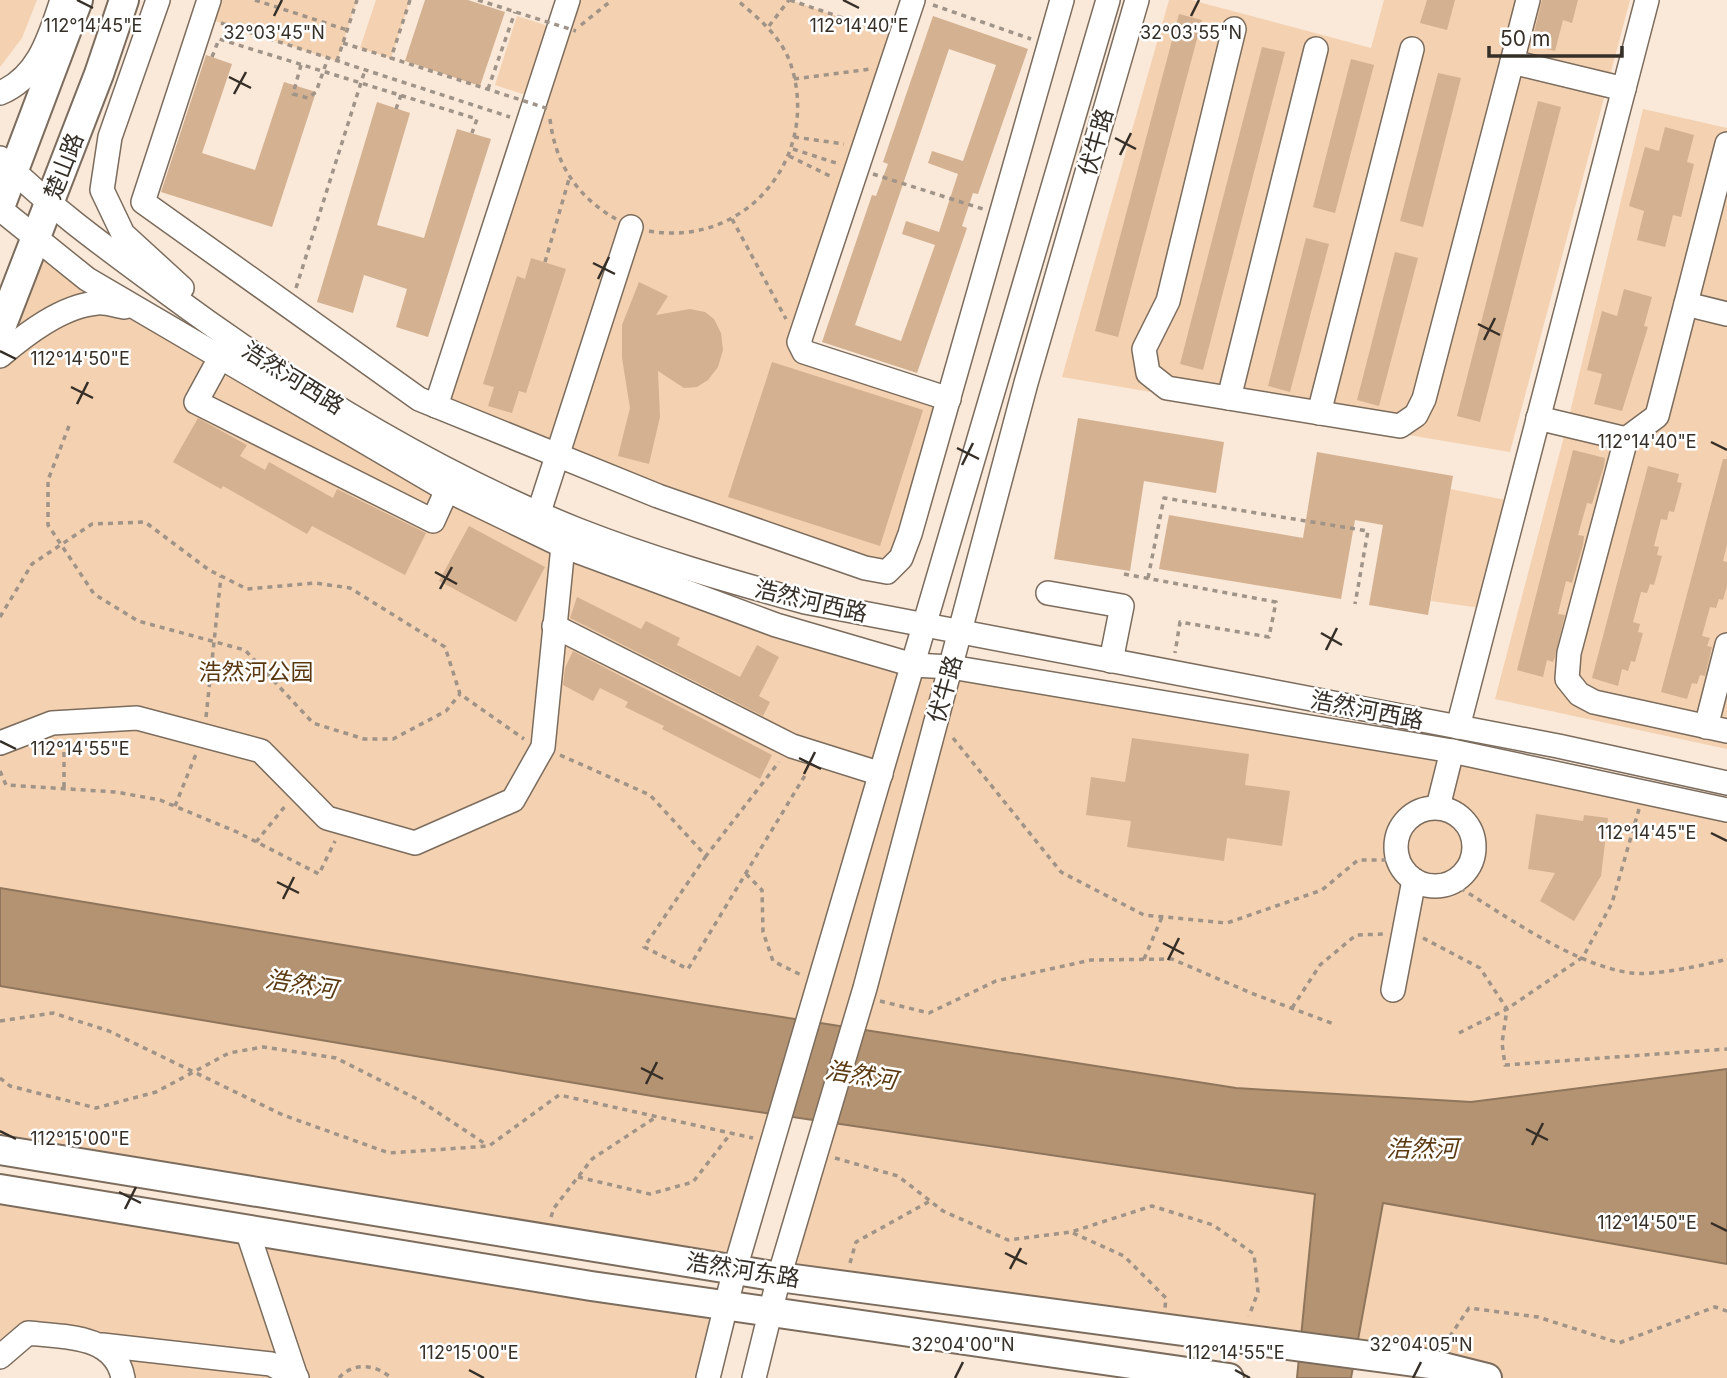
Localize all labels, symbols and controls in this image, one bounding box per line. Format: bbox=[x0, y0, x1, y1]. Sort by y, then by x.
scale bar bbox=[1489, 14, 1622, 58]
text: 112°14'45"E bbox=[44, 15, 142, 36]
text: 112°14'40"E bbox=[809, 15, 909, 36]
text: 32°03'45"N bbox=[223, 22, 325, 43]
text: 32°03'55"N bbox=[1140, 22, 1242, 43]
text: 50 m bbox=[1500, 26, 1550, 51]
street label: 伏牛路 bbox=[1073, 105, 1119, 179]
street label: 楚山路 bbox=[39, 129, 89, 203]
street label: 浩然河西路 bbox=[237, 336, 349, 420]
text: 112°14'50"E bbox=[30, 348, 130, 369]
text: 112°14'40"E bbox=[1597, 431, 1697, 452]
street label: 浩然河西路 bbox=[752, 574, 870, 628]
street label: 伏牛路 bbox=[922, 652, 968, 726]
park label: 浩然河公园 bbox=[199, 658, 314, 686]
street label: 浩然河西路 bbox=[1308, 685, 1426, 735]
text: 112°14'55"E bbox=[30, 738, 130, 759]
text: 112°14'45"E bbox=[1598, 822, 1696, 843]
water label: 浩然河 bbox=[263, 964, 343, 1005]
water label: 浩然河 bbox=[823, 1055, 903, 1096]
text: 112°15'00"E bbox=[30, 1128, 130, 1149]
water label: 浩然河 bbox=[1386, 1134, 1462, 1163]
text: 112°14'50"E bbox=[1597, 1212, 1697, 1233]
street label: 浩然河东路 bbox=[684, 1247, 802, 1293]
text: 32°04'00"N bbox=[911, 1334, 1015, 1355]
text: 32°04'05"N bbox=[1370, 1334, 1472, 1355]
text: 112°15'00"E bbox=[419, 1342, 519, 1363]
text: 112°14'55"E bbox=[1185, 1342, 1285, 1363]

